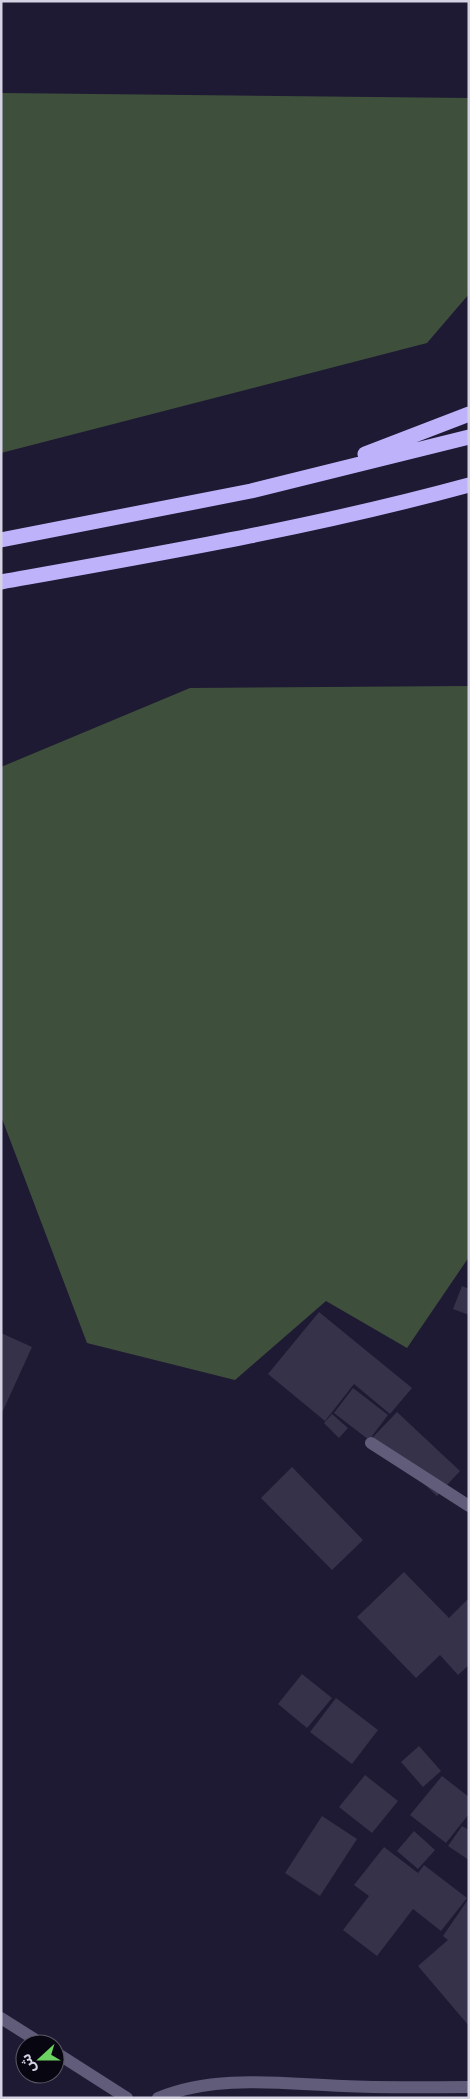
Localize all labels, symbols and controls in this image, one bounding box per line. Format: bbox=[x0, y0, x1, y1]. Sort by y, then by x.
north arrow bbox=[15, 2034, 65, 2084]
text: ش bbox=[16, 2052, 39, 2076]

